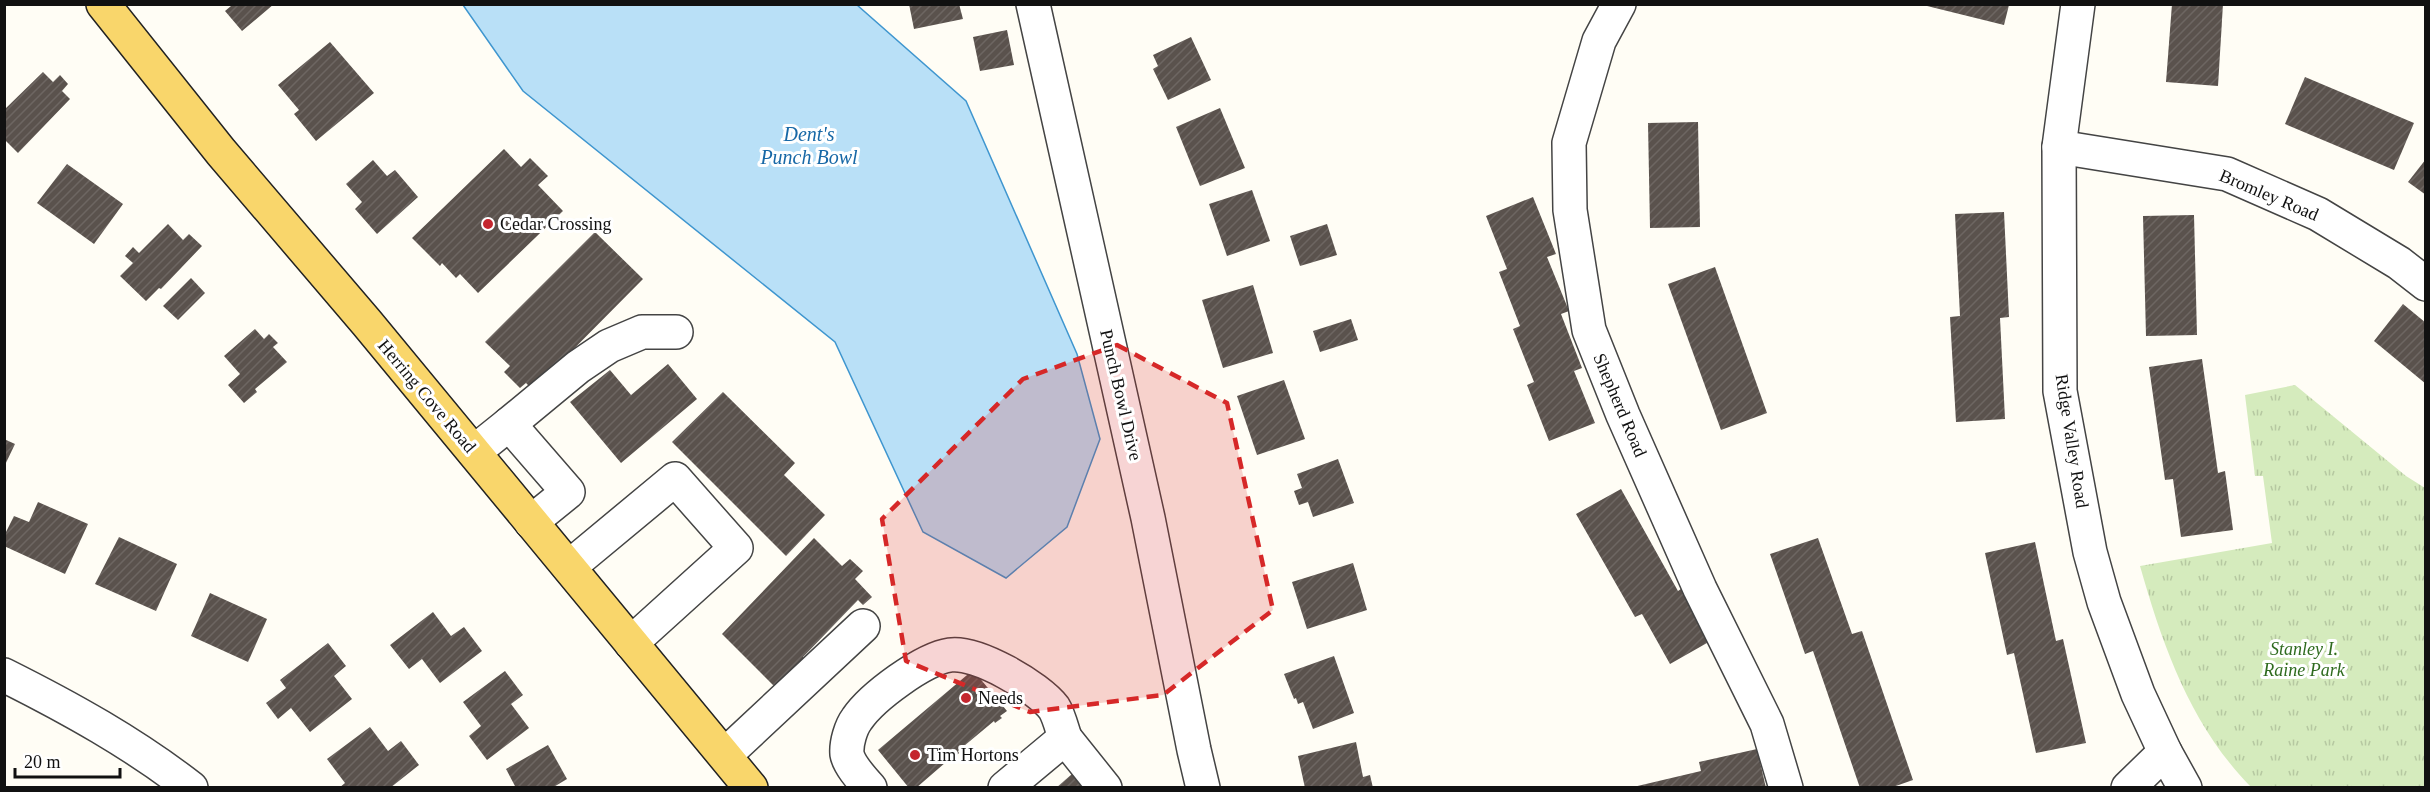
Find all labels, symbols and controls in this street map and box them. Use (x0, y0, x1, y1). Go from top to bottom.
water label: Dent's Punch Bowl (759, 123, 858, 168)
street label: Bromley Road (2217, 165, 2321, 225)
place label: Cedar Crossing (500, 214, 612, 234)
marker: Cedar Crossing (481, 217, 495, 231)
street label: Punch Bowl Drive (1096, 327, 1146, 463)
street label: Herring Cove Road (374, 336, 480, 456)
street label: Shepherd Road (1589, 350, 1651, 460)
street label: Ridge Valley Road (2052, 372, 2092, 510)
park label: Stanley I. Raine Park (2262, 639, 2346, 680)
place label: Needs (978, 688, 1023, 708)
marker: Needs (959, 691, 973, 705)
scale bar (15, 741, 120, 779)
place label: Tim Hortons (927, 745, 1019, 765)
marker: Tim Hortons (908, 748, 922, 762)
text: 20 m (24, 752, 61, 772)

